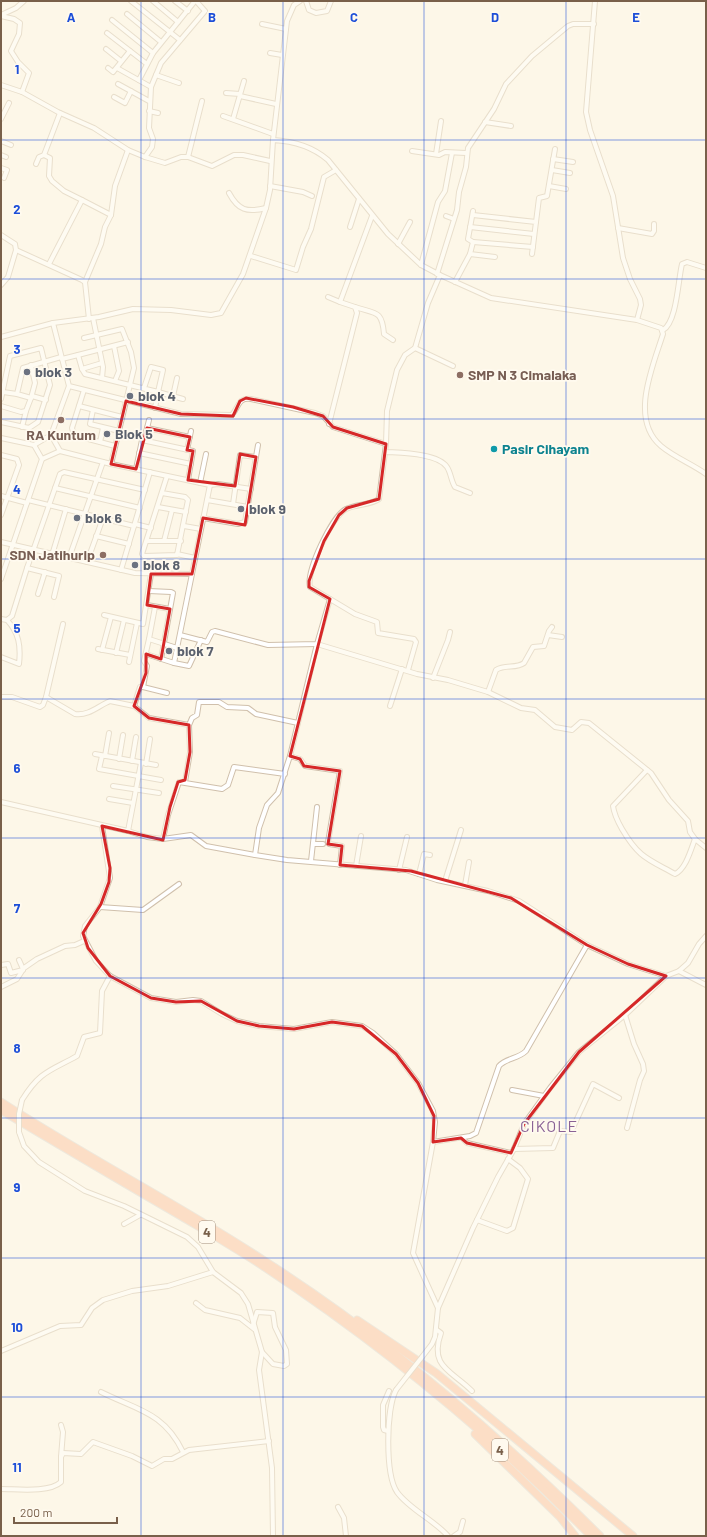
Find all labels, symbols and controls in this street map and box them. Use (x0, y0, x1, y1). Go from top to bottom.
text: A (67, 9, 76, 25)
text: B (208, 9, 216, 25)
text: C (350, 9, 358, 25)
text: D (491, 9, 499, 25)
text: E (632, 9, 640, 25)
text: 1 (15, 61, 19, 77)
text: 2 (13, 201, 21, 217)
text: 3 (13, 341, 21, 357)
place label: blok 3 (35, 363, 72, 380)
place label: SMP N 3 Cimalaka (468, 366, 577, 383)
marker: blok 3 (22, 367, 32, 377)
marker: SMP N 3 Cimalaka (455, 370, 465, 380)
place label: blok 4 (138, 387, 176, 404)
marker: blok 4 (125, 391, 135, 401)
marker: RA Kuntum (56, 415, 66, 425)
place label: Blok 5 (115, 425, 153, 442)
place label: RA Kuntum (26, 426, 96, 443)
marker: Blok 5 (102, 429, 112, 439)
place label: Pasir Cihayam (502, 440, 589, 457)
marker: Pasir Cihayam (489, 444, 499, 454)
text: 4 (13, 481, 21, 497)
place label: blok 9 (249, 500, 286, 517)
marker: blok 9 (236, 504, 246, 514)
place label: blok 6 (85, 509, 122, 526)
marker: blok 6 (72, 513, 82, 523)
place label: SDN Jatihurip (9, 546, 95, 563)
marker: SDN Jatihurip (98, 550, 108, 560)
place label: blok 8 (143, 556, 180, 573)
marker: blok 8 (130, 560, 140, 570)
text: 5 (13, 620, 21, 636)
place label: blok 7 (177, 642, 213, 659)
marker: blok 7 (164, 646, 174, 656)
text: 6 (14, 760, 21, 776)
text: 7 (14, 900, 21, 916)
text: 8 (13, 1040, 21, 1056)
district label: CIKOLE (520, 1116, 578, 1135)
text: 9 (14, 1179, 21, 1195)
road number: 4 (199, 1221, 215, 1243)
text: 10 (11, 1319, 23, 1335)
road number: 4 (492, 1439, 508, 1461)
text: 11 (12, 1459, 22, 1475)
scale bar (14, 1499, 117, 1525)
text: 200 m (20, 1505, 52, 1519)

